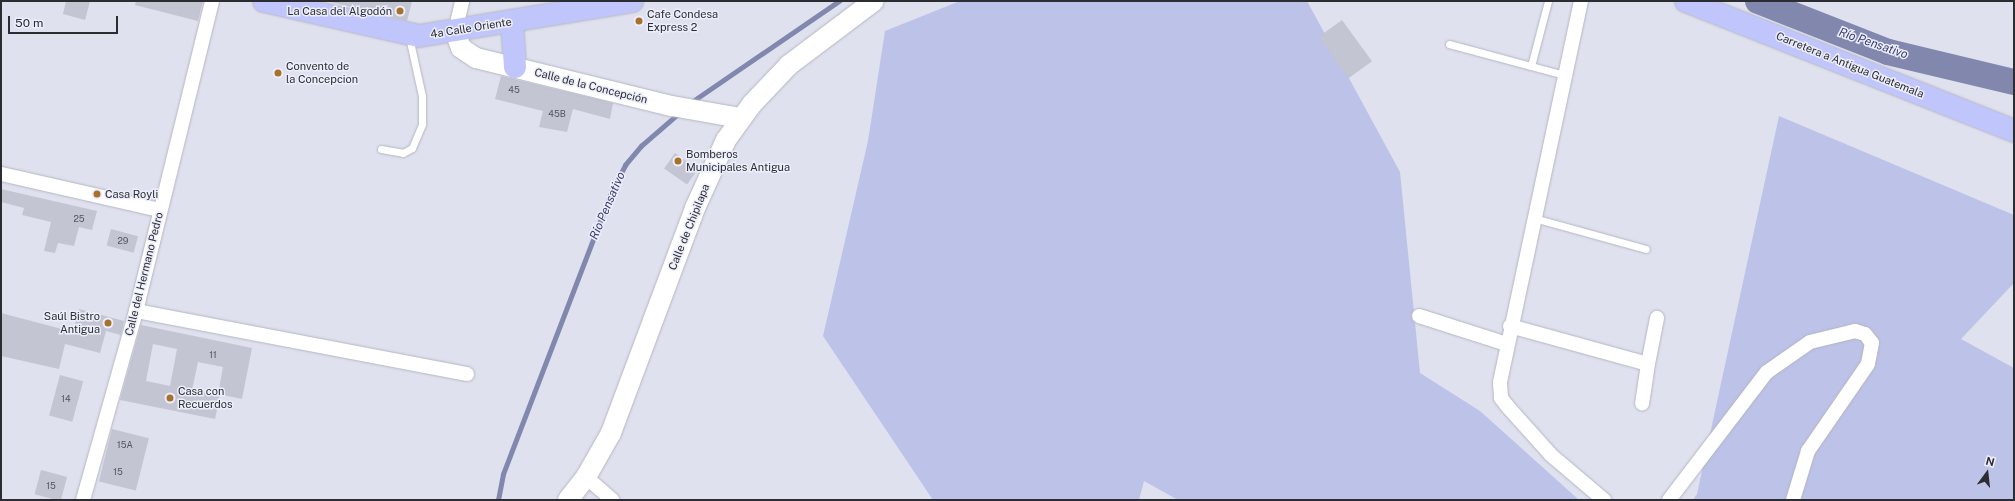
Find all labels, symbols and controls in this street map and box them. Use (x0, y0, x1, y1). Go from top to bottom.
place label: La Casa del Algodón (287, 4, 392, 18)
marker: La Casa del Algodón (395, 6, 405, 16)
scale bar (10, 8, 120, 34)
place label: Cafe Condesa Express 2 (647, 8, 718, 34)
street label: 4a Calle Oriente (429, 15, 513, 41)
text: 50 m (15, 16, 43, 30)
marker: Cafe Condesa Express 2 (634, 16, 644, 26)
water label: Río Pensativo (1837, 25, 1909, 63)
street label: Carretera a Antigua Guatemala (1774, 29, 1926, 101)
place label: Convento de la Concepcion (286, 60, 358, 86)
street label: Calle de la Concepción (533, 66, 649, 106)
marker: Convento de la Concepcion (273, 68, 283, 78)
house number: 45 (508, 85, 520, 95)
house number: 45B (548, 109, 566, 119)
place label: Bomberos Municipales Antigua (686, 148, 790, 174)
marker: Bomberos Municipales Antigua (673, 156, 683, 166)
water label: Río Pensativo (587, 170, 629, 242)
street label: Calle de Chipilapa (666, 182, 712, 272)
place label: Casa Royli (105, 187, 158, 201)
marker: Casa Royli (92, 189, 102, 199)
street label: Calle del Hermano Pedro (122, 211, 166, 337)
house number: 25 (73, 214, 85, 224)
house number: 29 (118, 236, 128, 246)
place label: Saúl Bistro Antigua (44, 310, 100, 336)
marker: Saúl Bistro Antigua (103, 318, 113, 328)
house number: 11 (209, 350, 217, 360)
place label: Casa con Recuerdos (178, 385, 233, 411)
marker: Casa con Recuerdos (165, 393, 175, 403)
house number: 14 (61, 394, 71, 404)
house number: 15A (117, 440, 133, 450)
north arrow (1967, 453, 2007, 493)
text: N (1984, 454, 1996, 468)
house number: 15 (113, 467, 123, 477)
house number: 15 (46, 481, 56, 491)

